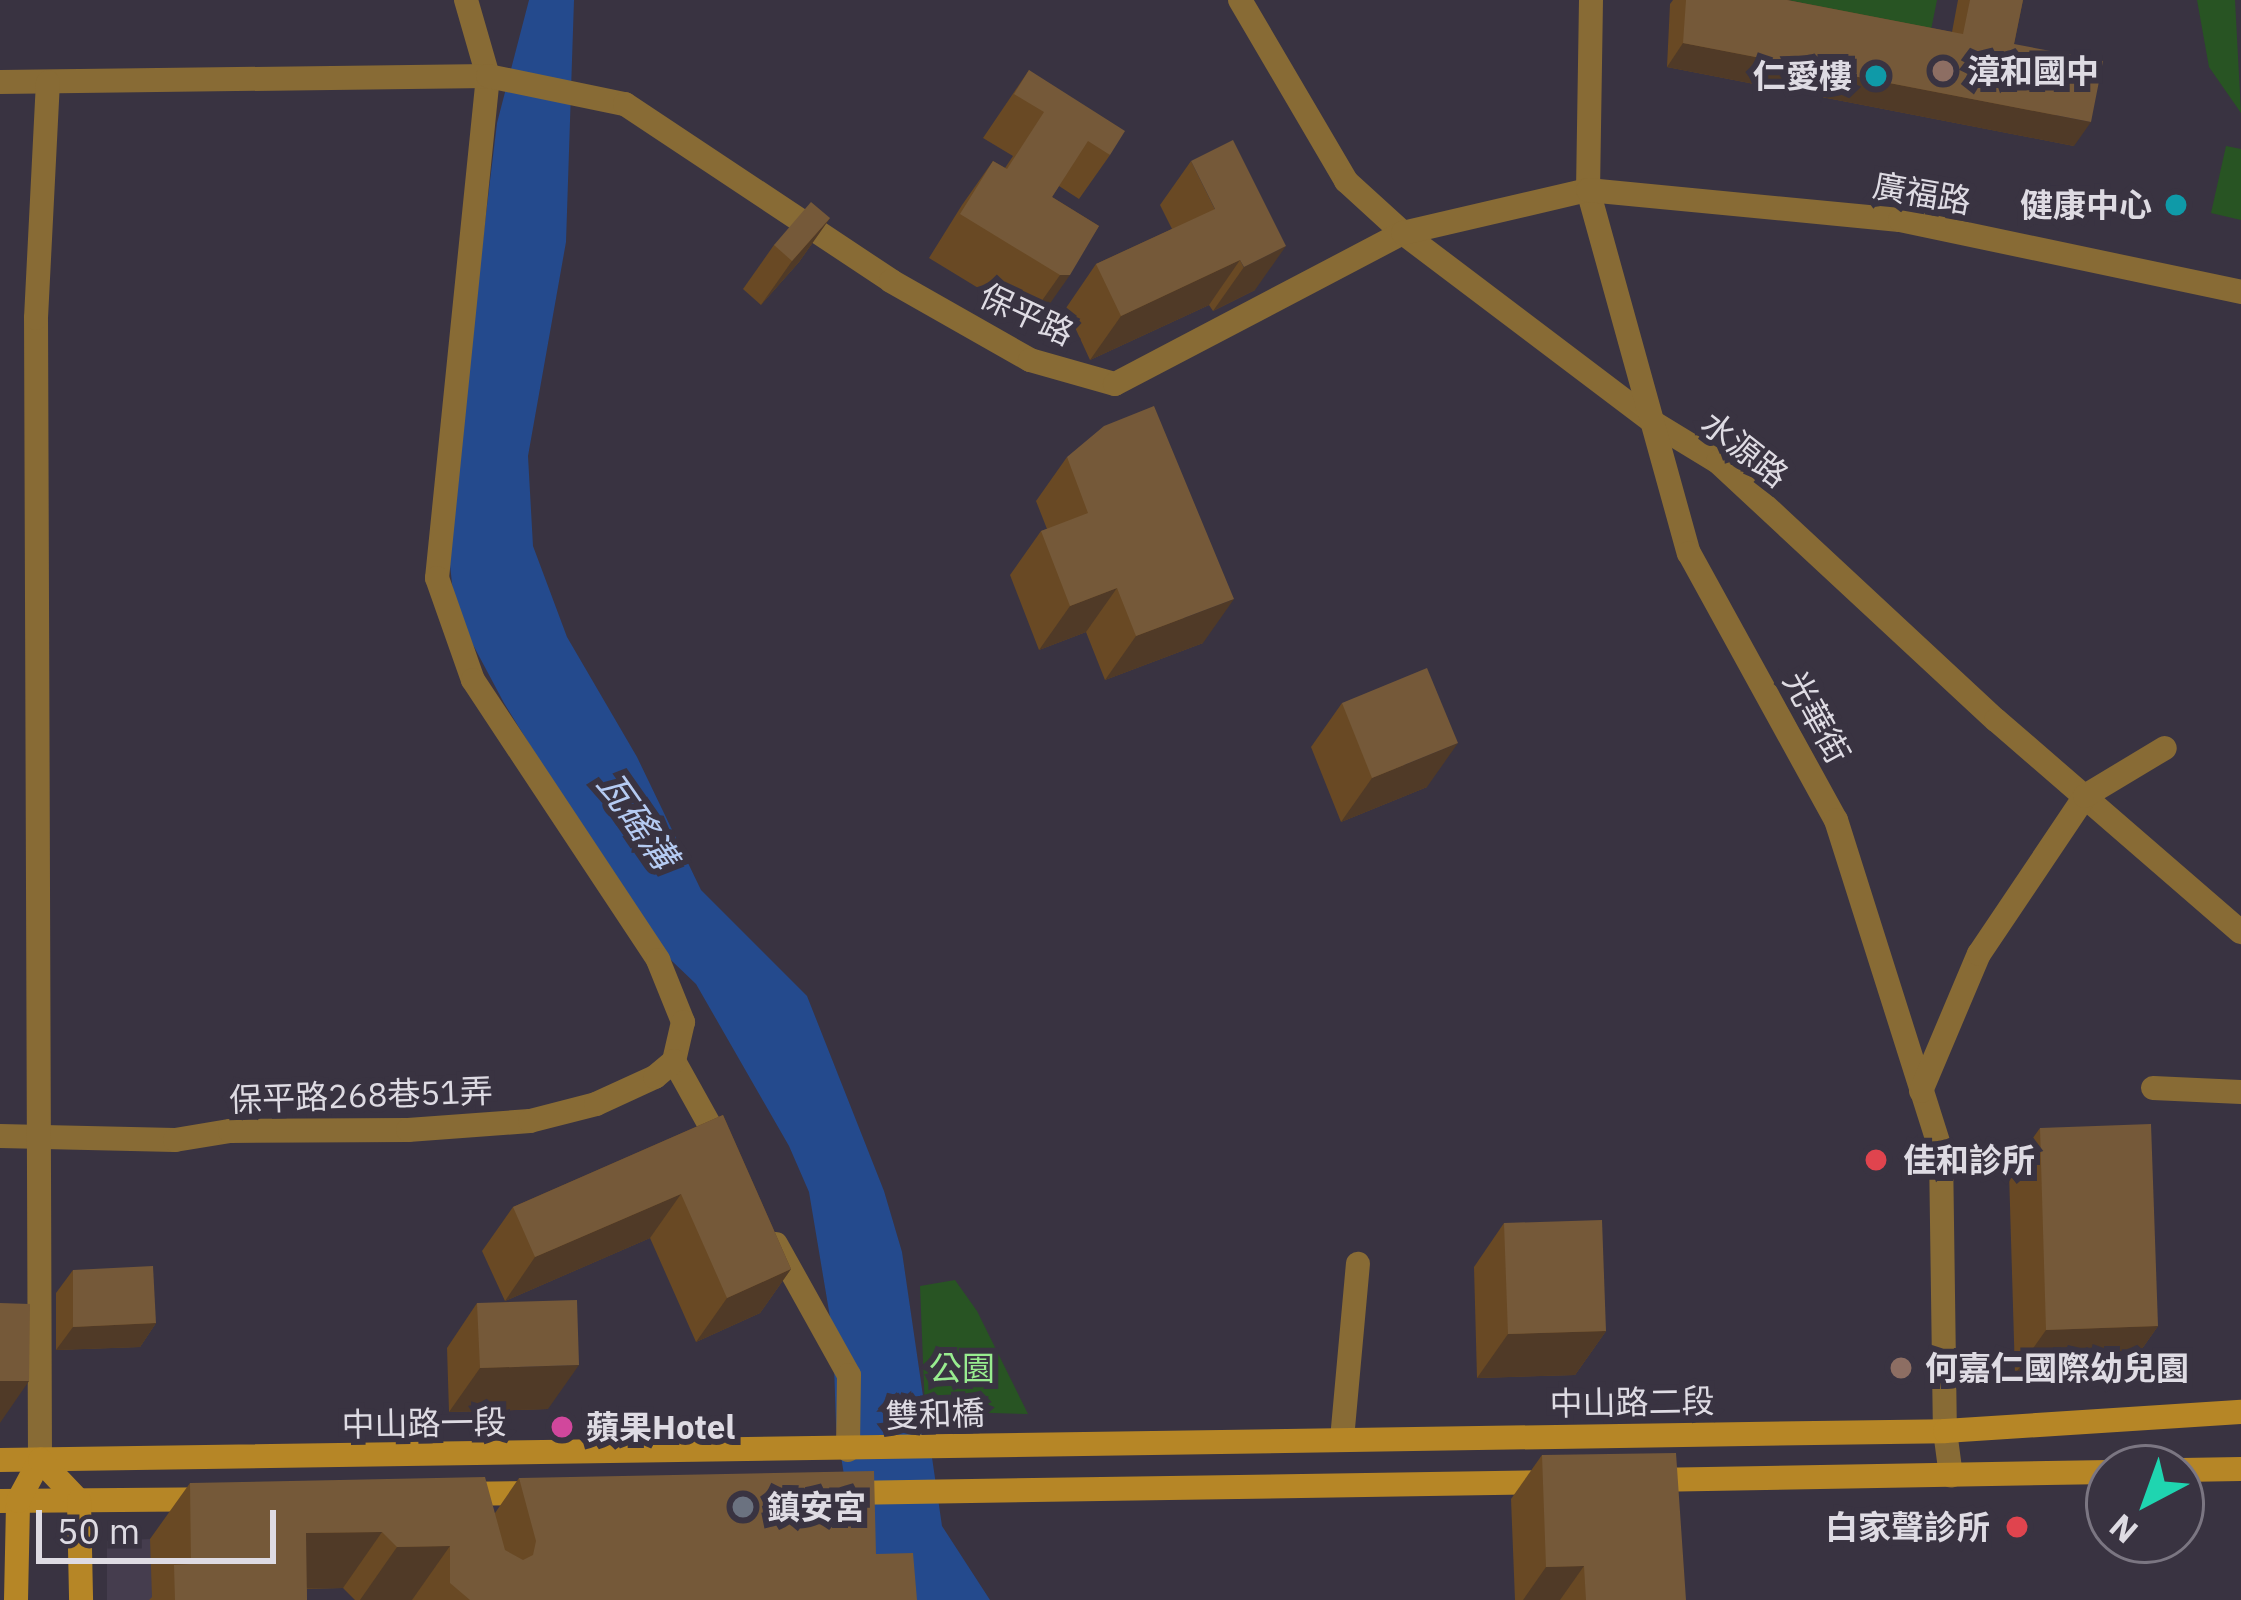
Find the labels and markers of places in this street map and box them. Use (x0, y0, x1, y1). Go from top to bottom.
place label: 漳和國中 (1967, 51, 2099, 91)
place label: 仁愛樓 (1753, 56, 1852, 96)
marker: 漳和國中 (1930, 58, 1956, 84)
marker: 仁愛樓 (1863, 63, 1889, 89)
place label: 健康中心 (2020, 185, 2152, 225)
marker: 健康中心 (2163, 192, 2189, 218)
place label: 佳和診所 (1903, 1140, 2035, 1180)
marker: 佳和診所 (1860, 1144, 1892, 1176)
place label: 何嘉仁國際幼兒園 (1925, 1348, 2189, 1388)
marker: 何嘉仁國際幼兒園 (1888, 1355, 1914, 1381)
place label: 蘋果Hotel (586, 1407, 735, 1447)
marker: 蘋果Hotel (549, 1414, 575, 1440)
place label: 鎮安宮 (767, 1487, 866, 1527)
marker: 鎮安宮 (730, 1494, 756, 1520)
place label: 白家聲診所 (1825, 1507, 1990, 1547)
marker: 白家聲診所 (2001, 1511, 2033, 1543)

